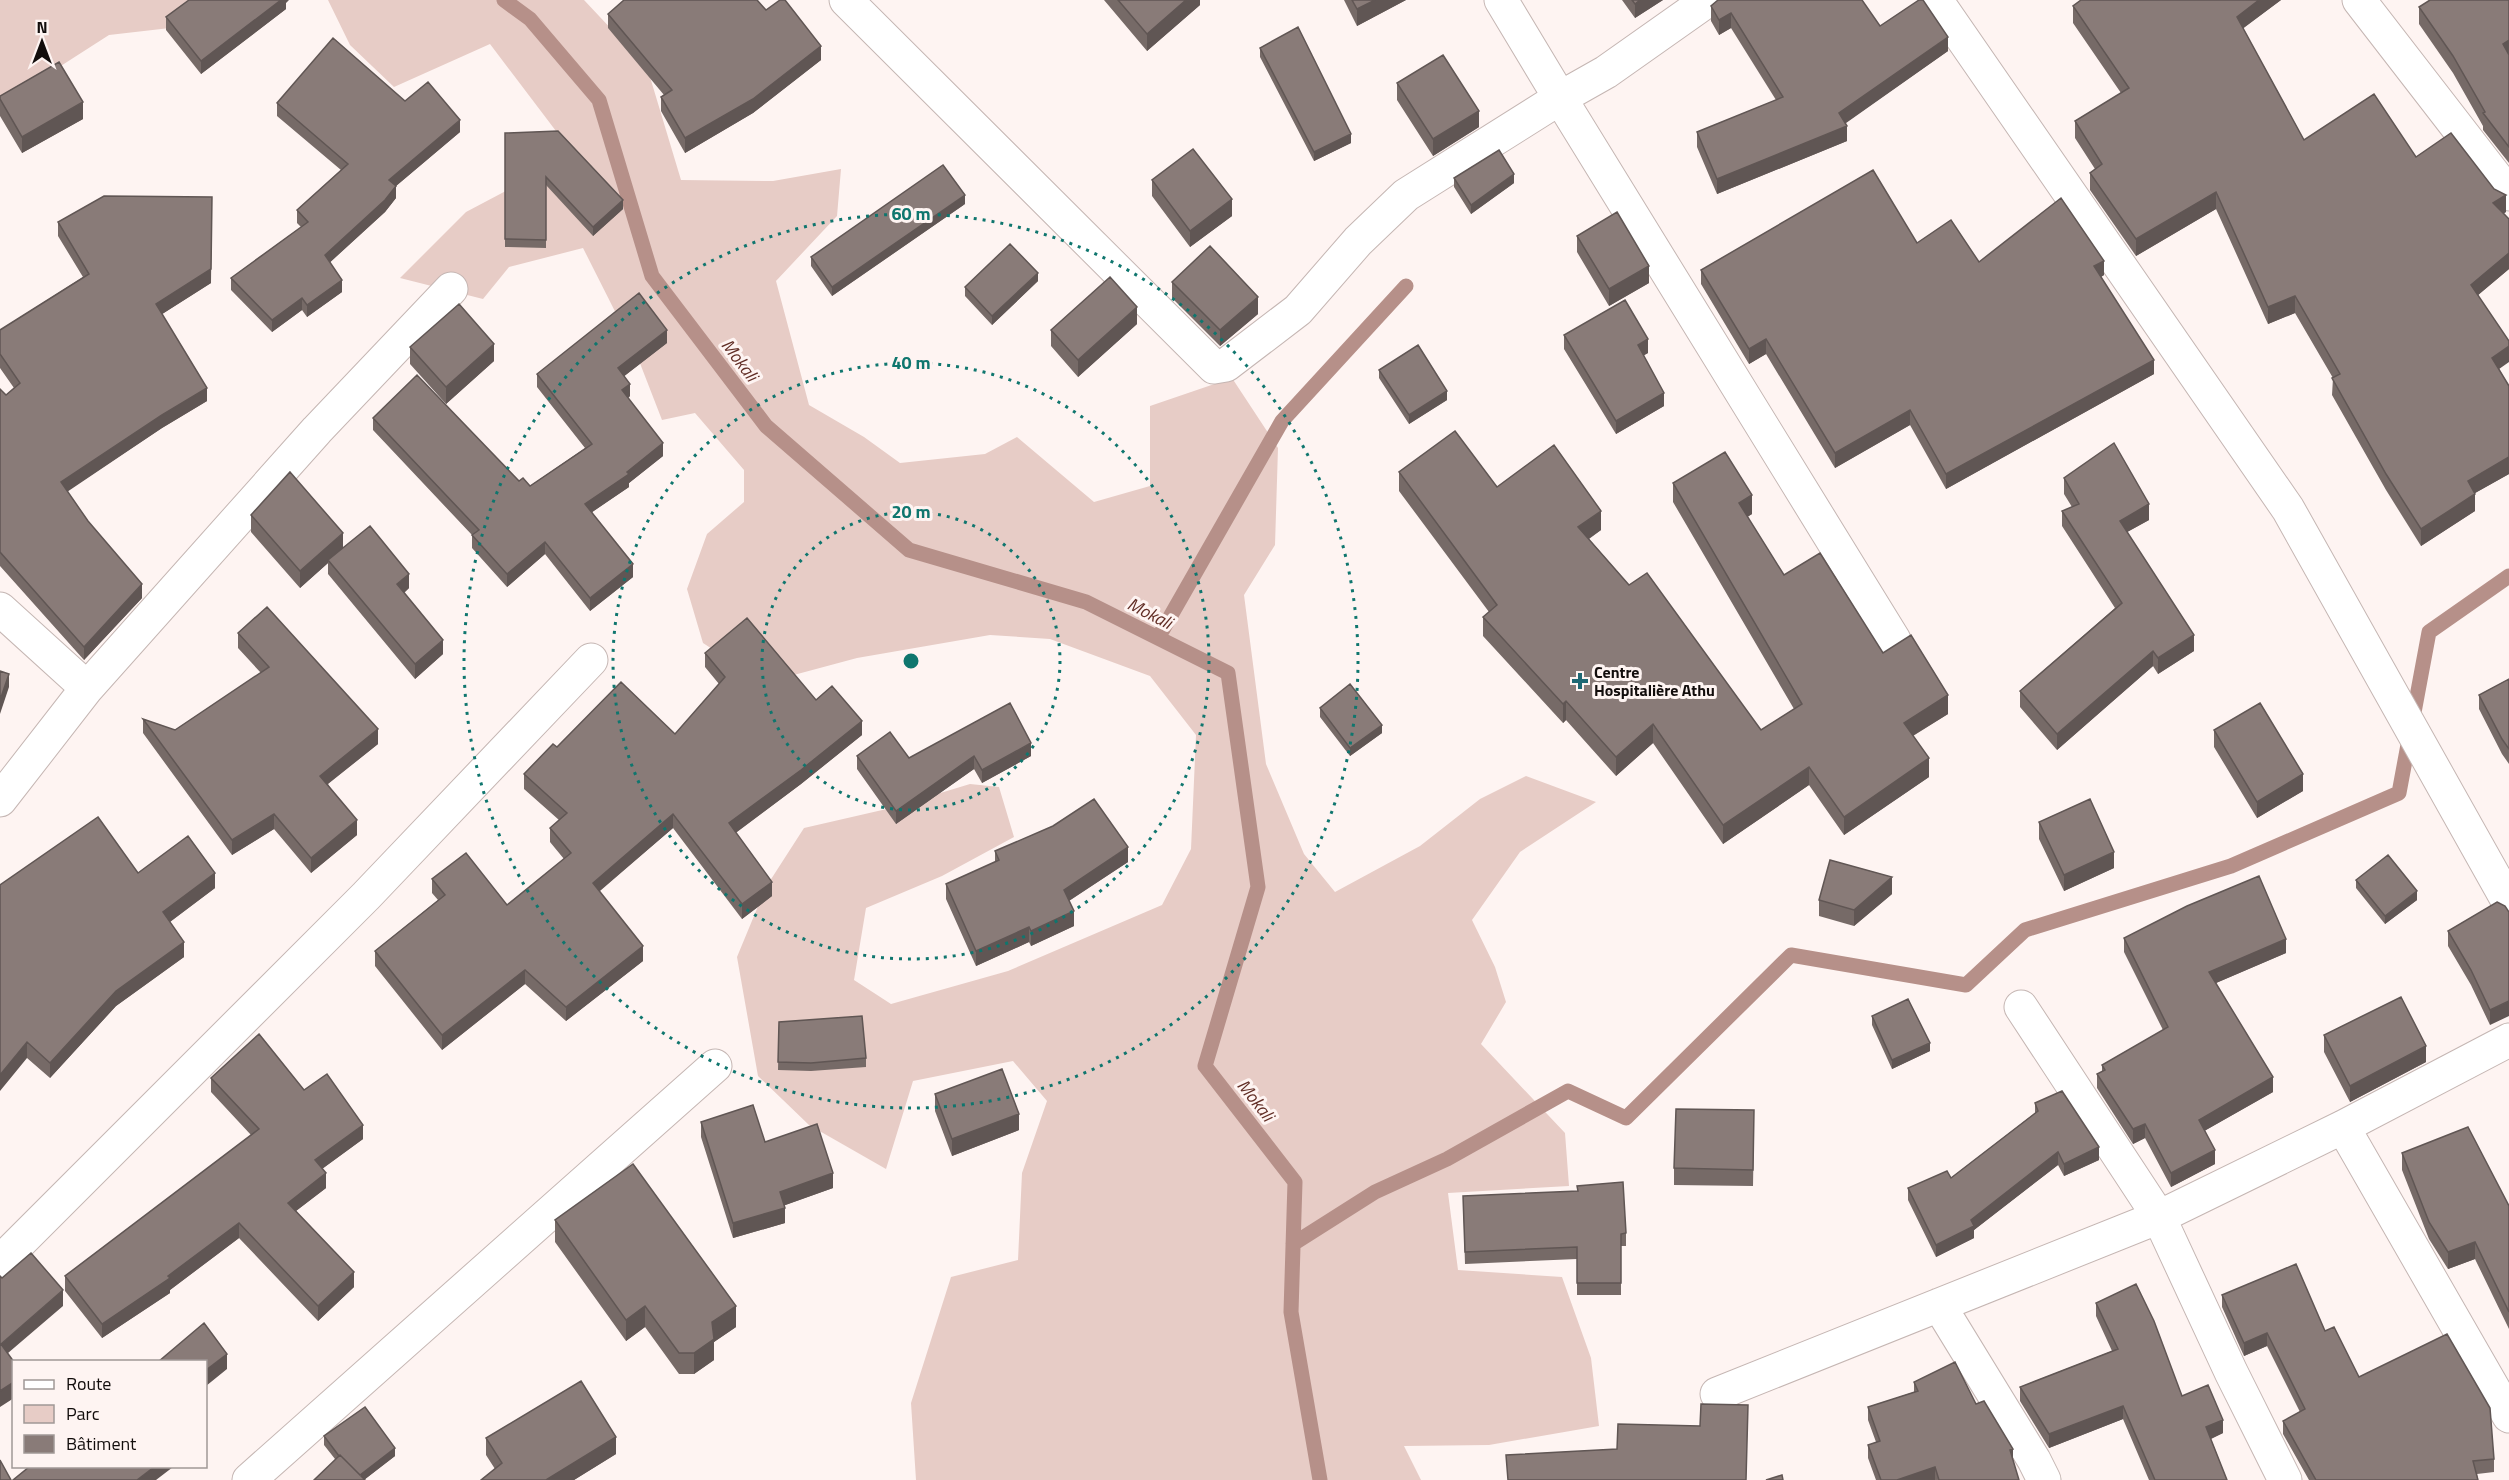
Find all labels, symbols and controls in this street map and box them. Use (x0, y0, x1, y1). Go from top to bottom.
north arrow (12, 12, 72, 72)
text: N (36, 15, 48, 39)
text: 60 m (891, 200, 931, 227)
water label: Mokali (715, 333, 766, 389)
text: 40 m (891, 349, 931, 376)
text: 20 m (891, 498, 931, 525)
water label: Mokali (1123, 590, 1179, 637)
centre of rings (901, 651, 921, 671)
place label: Centre Hospitalière Athu (1594, 660, 1715, 702)
marker: Centre Hospitalière Athu (1571, 672, 1589, 690)
water label: Mokali (1231, 1073, 1283, 1129)
legend (12, 1360, 207, 1468)
text: Route (66, 1370, 111, 1397)
text: Parc (66, 1400, 100, 1427)
text: Bâtiment (66, 1430, 137, 1457)

